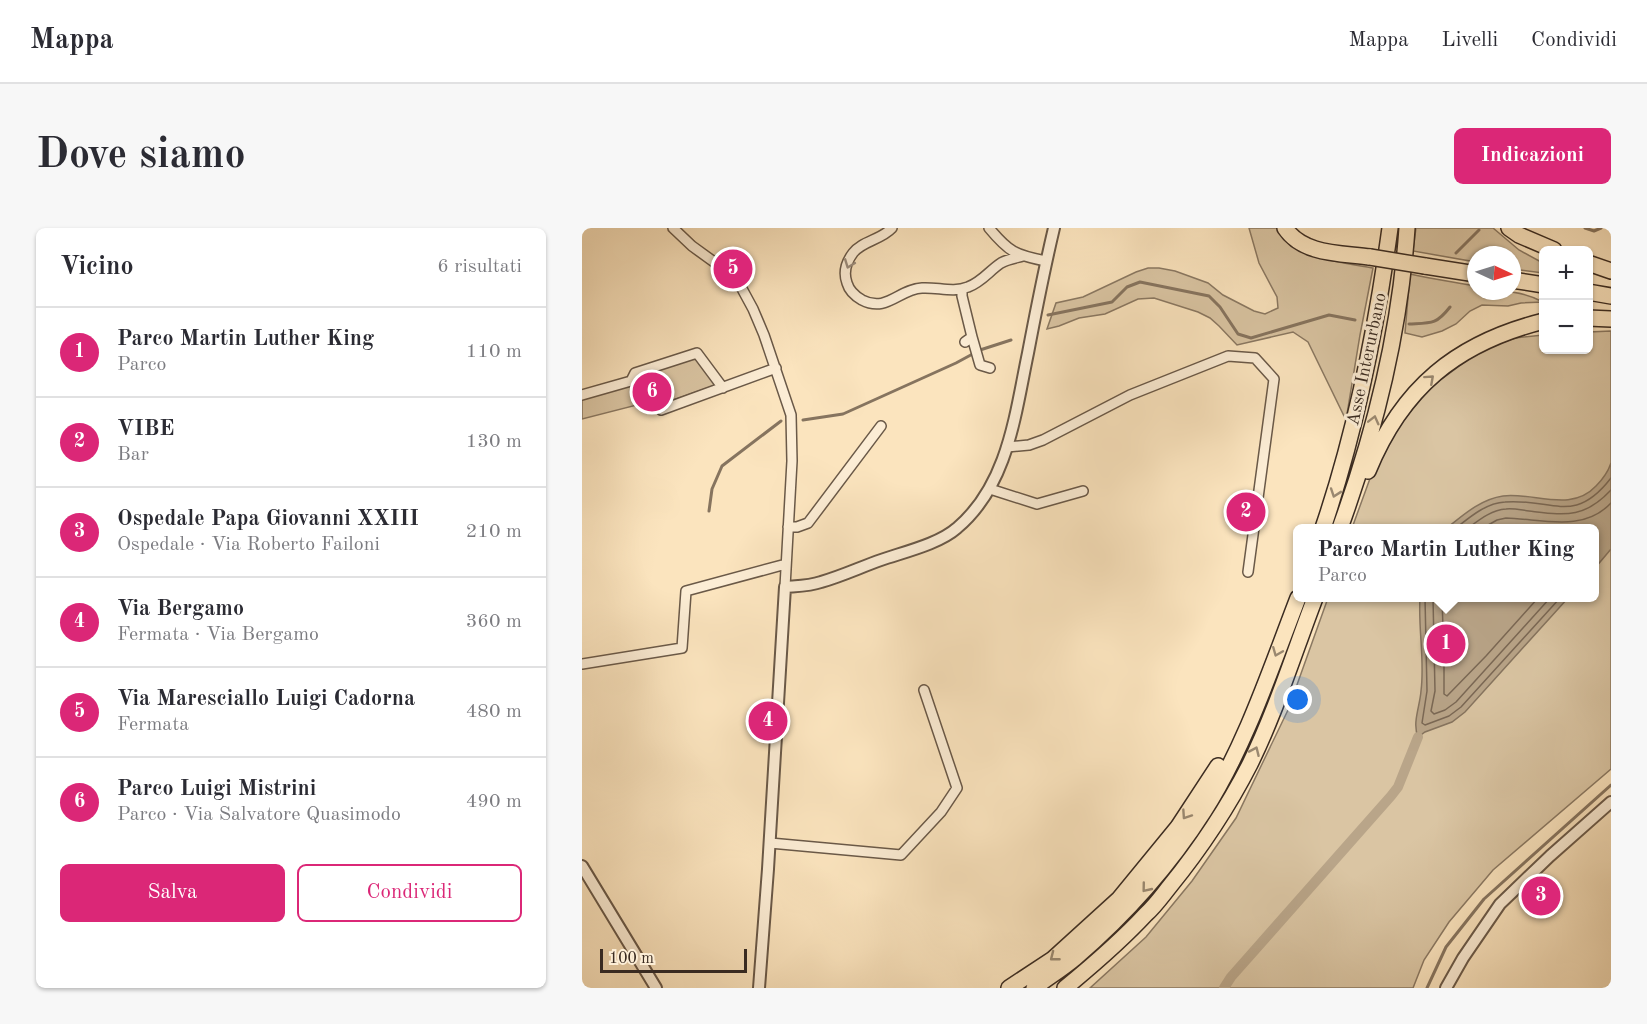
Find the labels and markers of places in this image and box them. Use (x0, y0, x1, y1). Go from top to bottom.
pin: 5 (714, 246, 752, 291)
pin: 6 (632, 370, 672, 414)
pin: 2 (1226, 490, 1266, 534)
pin: 1 (1426, 622, 1466, 666)
pin: 4 (748, 698, 788, 744)
pin: 3 (1522, 874, 1560, 918)

